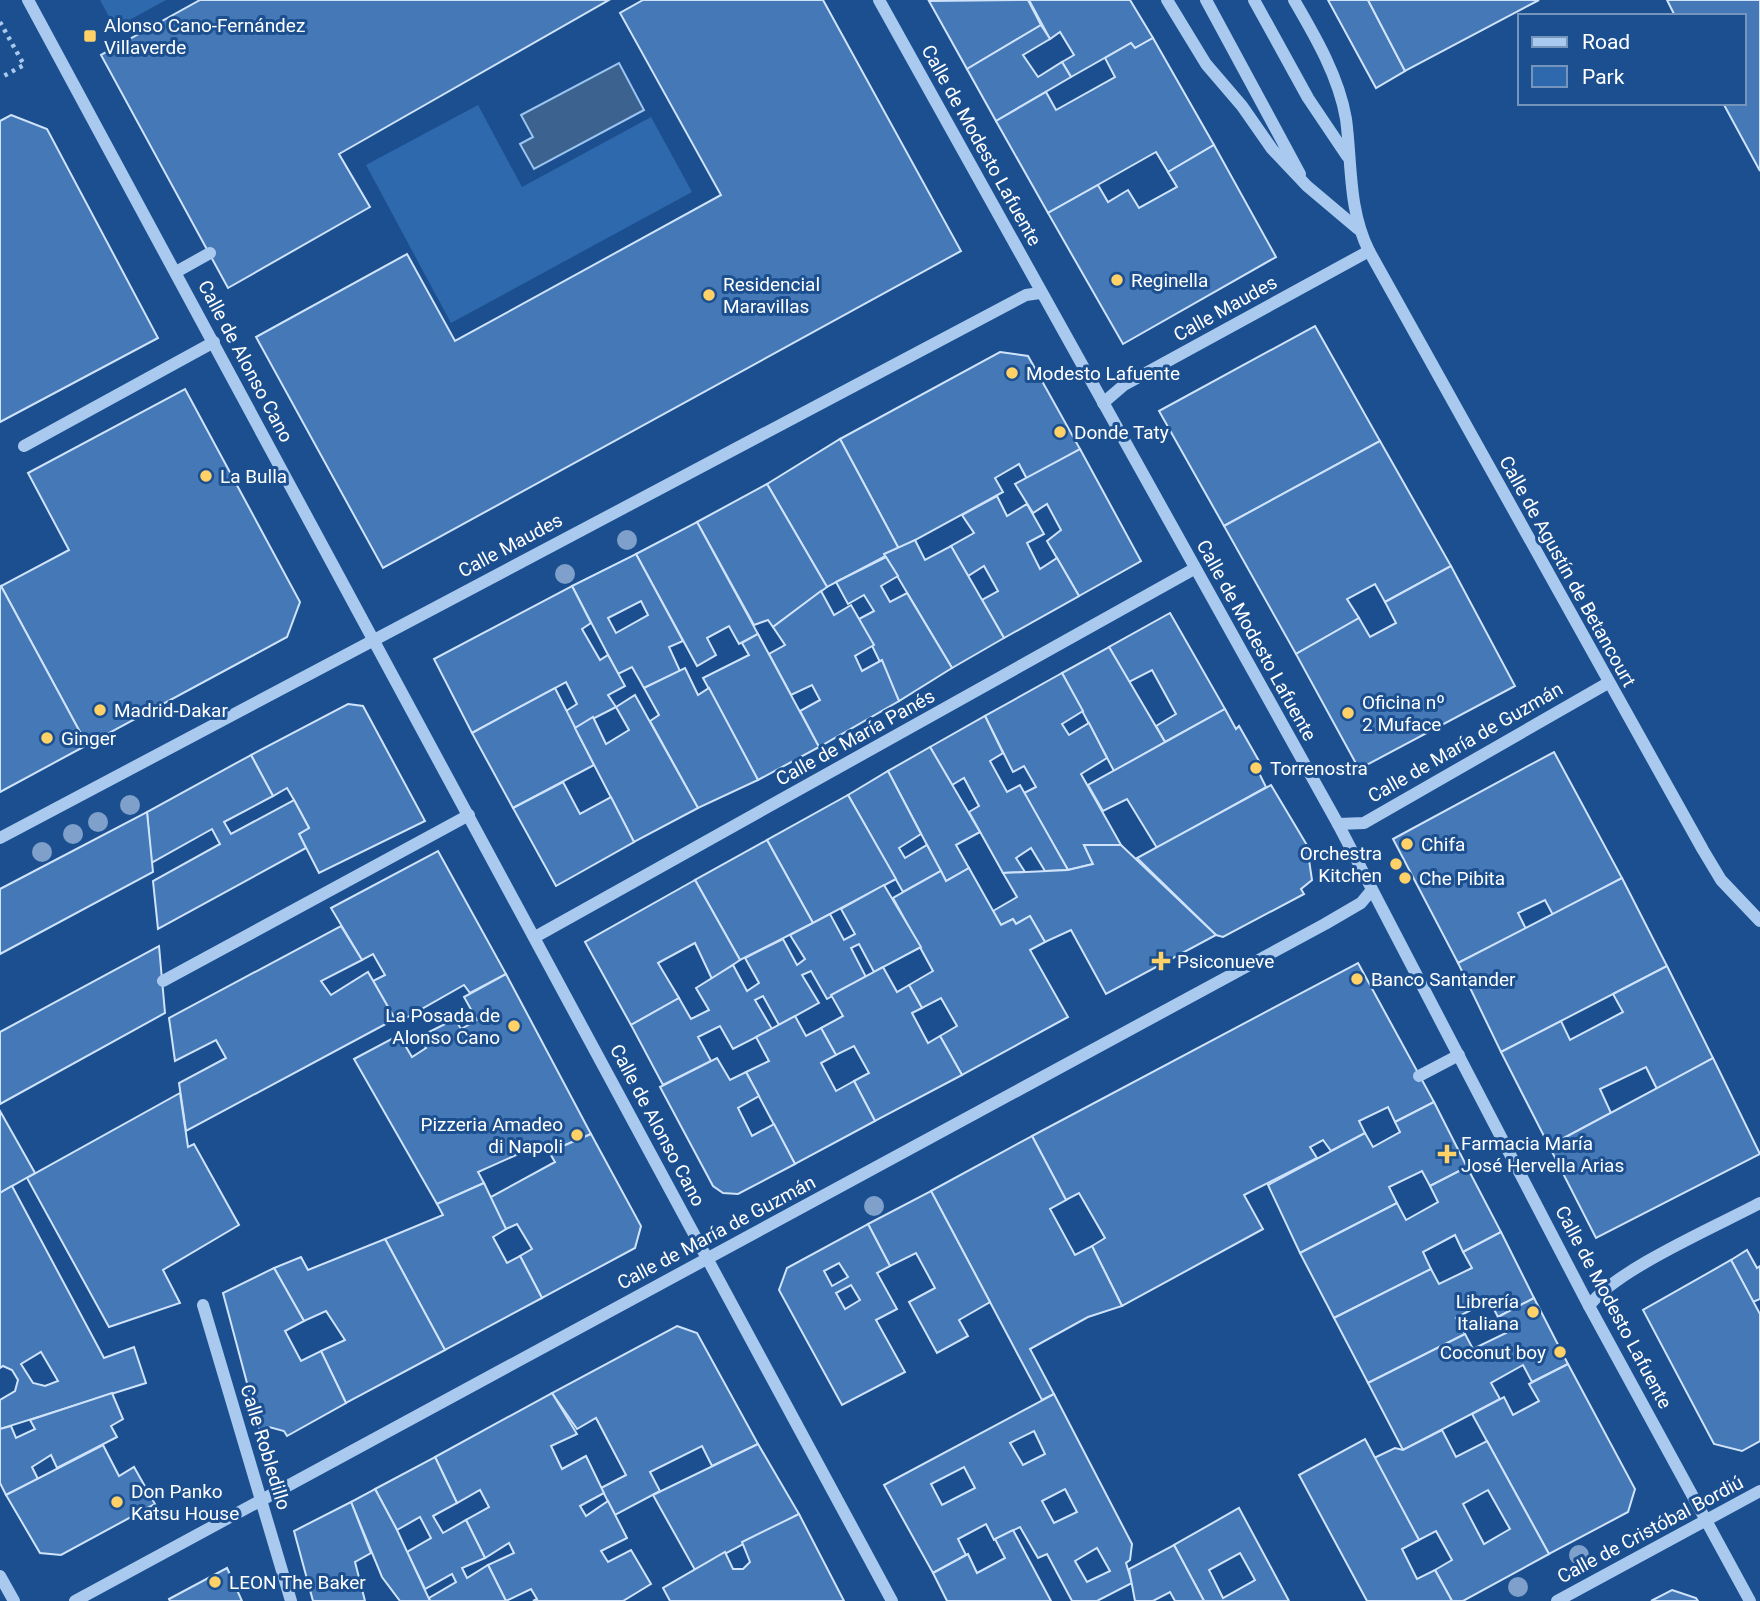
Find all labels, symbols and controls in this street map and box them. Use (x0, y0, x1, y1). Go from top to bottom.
place label: Alonso Cano-Fernández Villaverde (104, 14, 305, 59)
legend (1518, 14, 1746, 105)
marker: Alonso Cano-Fernández Villaverde (82, 28, 98, 44)
text: Road (1582, 30, 1630, 54)
street label: Calle de Modesto Lafuente (917, 41, 1046, 250)
text: Park (1582, 65, 1625, 89)
place label: Reginella (1131, 269, 1208, 292)
street label: Calle Maudes (1169, 271, 1281, 346)
marker: Reginella (1109, 272, 1125, 288)
place label: Residencial Maravillas (723, 273, 820, 318)
street label: Calle de Alonso Cano (193, 276, 298, 446)
marker: Residencial Maravillas (701, 287, 717, 303)
place label: Modesto Lafuente (1026, 362, 1180, 385)
marker: Modesto Lafuente (1004, 365, 1020, 381)
place label: Donde Taty (1074, 421, 1169, 444)
marker: Donde Taty (1052, 424, 1068, 440)
street label: Calle de Agustín de Betancourt (1494, 452, 1641, 691)
place label: La Bulla (220, 465, 287, 488)
marker: La Bulla (198, 468, 214, 484)
street label: Calle Maudes (454, 508, 566, 583)
street label: Calle de Modesto Lafuente (1192, 536, 1321, 745)
street label: Calle de María de Guzmán (1364, 677, 1567, 808)
street label: Calle de María Panés (772, 684, 939, 791)
place label: Oficina nº 2 Muface (1362, 691, 1445, 736)
place label: Madrid-Dakar (114, 699, 228, 722)
marker: Madrid-Dakar (92, 702, 108, 718)
marker: Oficina nº 2 Muface (1340, 705, 1356, 721)
place label: Ginger (61, 727, 117, 750)
marker: Ginger (39, 730, 55, 746)
place label: Torrenostra (1270, 757, 1368, 780)
marker: Torrenostra (1248, 760, 1264, 776)
place label: Chifa (1421, 833, 1465, 856)
marker: Chifa (1399, 836, 1415, 852)
place label: Orchestra Kitchen (1300, 842, 1382, 887)
marker: Orchestra Kitchen (1388, 856, 1404, 872)
place label: Che Pibita (1419, 867, 1505, 890)
marker: Che Pibita (1397, 870, 1413, 886)
place label: Psiconueve (1177, 950, 1274, 973)
marker: Psiconueve (1151, 951, 1171, 971)
place label: Banco Santander (1371, 968, 1516, 991)
marker: Banco Santander (1349, 971, 1365, 987)
place label: La Posada de Alonso Cano (385, 1004, 500, 1049)
marker: La Posada de Alonso Cano (506, 1018, 522, 1034)
street label: Calle de Alonso Cano (605, 1040, 710, 1210)
place label: Pizzeria Amadeo di Napoli (420, 1113, 563, 1158)
marker: Pizzeria Amadeo di Napoli (569, 1127, 585, 1143)
place label: Farmacia María José Hervella Arias (1461, 1132, 1624, 1177)
marker: Farmacia María José Hervella Arias (1439, 1146, 1455, 1162)
street label: Calle de María de Guzmán (613, 1170, 819, 1295)
street label: Calle de Modesto Lafuente (1550, 1202, 1677, 1413)
place label: Librería Italiana (1456, 1290, 1519, 1335)
marker: Librería Italiana (1525, 1304, 1541, 1320)
place label: Coconut boy (1440, 1341, 1546, 1364)
marker: Coconut boy (1552, 1344, 1568, 1360)
street label: Calle Robledillo (236, 1382, 296, 1513)
street label: Calle de Cristóbal Bordiú (1553, 1471, 1747, 1588)
place label: Don Panko Katsu House (131, 1480, 239, 1525)
marker: Don Panko Katsu House (109, 1494, 125, 1510)
place label: LEON The Baker (229, 1571, 366, 1594)
marker: LEON The Baker (207, 1574, 223, 1590)

